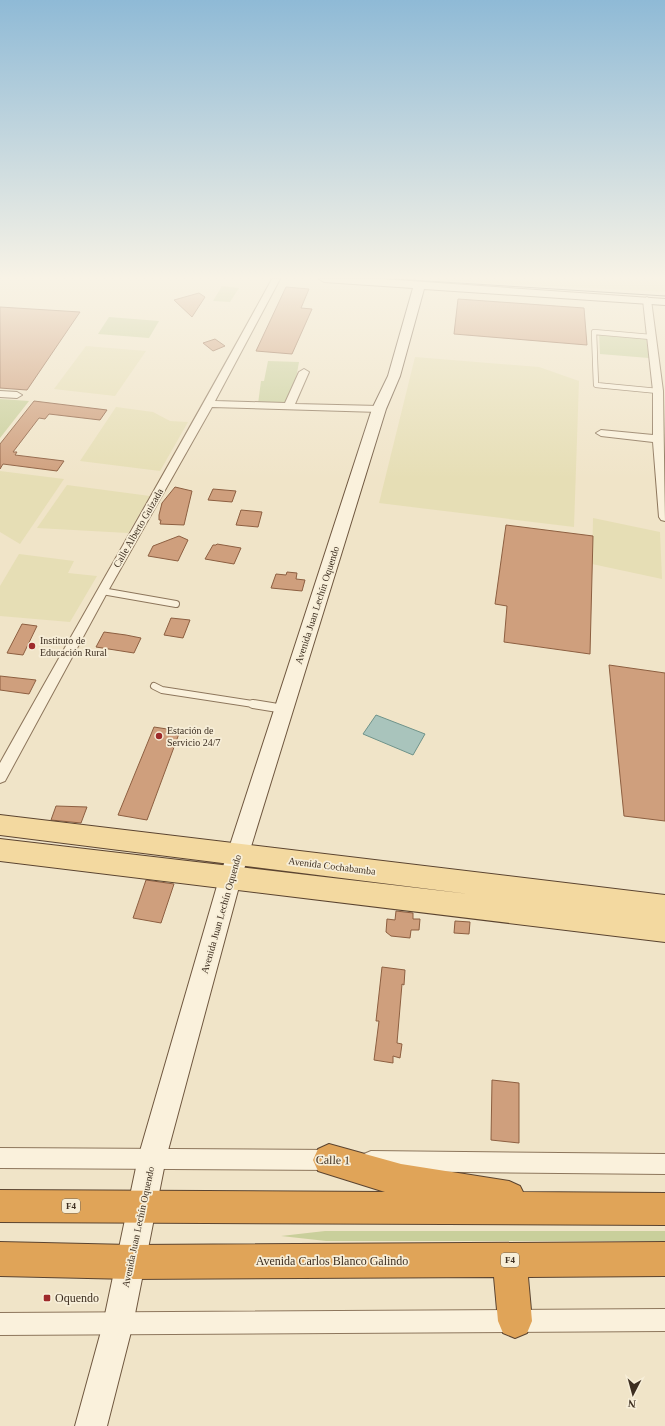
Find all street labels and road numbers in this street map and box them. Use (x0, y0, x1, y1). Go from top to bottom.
street label: Calle Alberto Guizada (111, 486, 165, 569)
street label: Avenida Juan Lechín Oquendo (293, 545, 341, 665)
street label: Avenida Juan Lechín Oquendo (199, 853, 243, 975)
street label: Avenida Cochabamba (288, 855, 377, 877)
street label: Calle 1 (316, 1153, 350, 1167)
street label: Avenida Juan Lechín Oquendo (120, 1166, 156, 1288)
road number: F4 (62, 1199, 80, 1213)
road number: F4 (501, 1253, 519, 1267)
street label: Avenida Carlos Blanco Galindo (256, 1254, 408, 1268)

